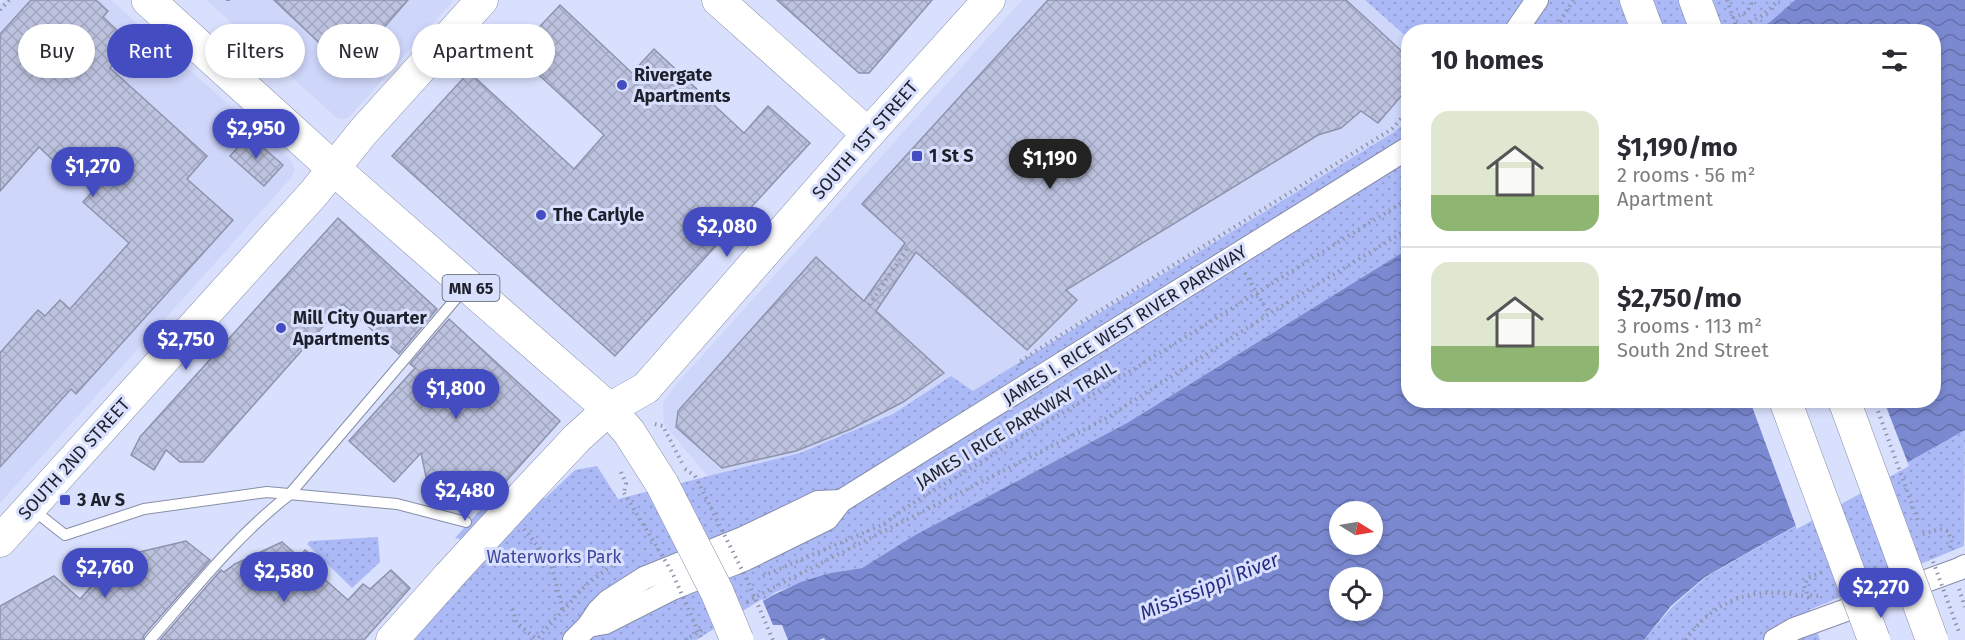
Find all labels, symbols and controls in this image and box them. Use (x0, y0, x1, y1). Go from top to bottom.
chip: Buy (18, 24, 95, 78)
chip: Rent (107, 24, 193, 78)
chip: Filters (205, 24, 305, 78)
chip: New (317, 24, 400, 78)
chip: Apartment (412, 24, 555, 78)
icon: filters (1878, 44, 1911, 77)
text: 10 homes (1431, 45, 1544, 76)
place label: Rivergate Apartments (633, 64, 731, 107)
street label: SOUTH 1ST STREET (808, 76, 923, 204)
marker: Rivergate Apartments (615, 78, 629, 92)
pin: $2,950 (207, 109, 305, 160)
text: $2,950 (226, 116, 286, 140)
text: $1,190/mo (1617, 132, 1738, 163)
icon: home (1479, 135, 1551, 207)
pin: $1,190 (1001, 139, 1099, 190)
place label: 1 St S (929, 145, 973, 167)
text: $1,190 (1023, 146, 1077, 170)
pin: $1,270 (44, 147, 142, 198)
marker: 1 St S (910, 149, 924, 163)
text: $1,270 (65, 154, 121, 178)
text: 2 rooms · 56 m² (1617, 163, 1756, 187)
text: Apartment (1617, 187, 1713, 211)
place label: The Carlyle (553, 204, 644, 226)
pin: $2,080 (678, 207, 776, 258)
marker: The Carlyle (534, 208, 548, 222)
text: $2,080 (697, 214, 757, 238)
street label: JAMES I. RICE WEST RIVER PARKWAY (999, 240, 1251, 409)
road number: MN 65 (442, 275, 500, 301)
text: $2,750/mo (1617, 283, 1742, 314)
icon: home (1479, 286, 1551, 358)
place label: Mill City Quarter Apartments (292, 307, 427, 350)
text: 3 rooms · 113 m² (1617, 314, 1762, 338)
pin: $2,750 (137, 320, 235, 371)
marker: Mill City Quarter Apartments (274, 321, 288, 335)
text: $2,750 (157, 327, 215, 351)
text: South 2nd Street (1617, 338, 1769, 362)
street label: JAMES I RICE PARKWAY TRAIL (912, 356, 1120, 494)
pin: $1,800 (407, 369, 505, 420)
text: $1,800 (426, 376, 486, 400)
street label: SOUTH 2ND STREET (14, 393, 135, 524)
pin: $2,480 (416, 471, 514, 522)
text: $2,480 (435, 478, 495, 502)
place label: 3 Av S (76, 489, 125, 511)
marker: 3 Av S (58, 493, 72, 507)
north arrow (1329, 501, 1383, 555)
map controls (1329, 501, 1383, 621)
park label: Waterworks Park (486, 546, 622, 568)
water label: Mississippi River (1136, 547, 1283, 625)
pin: $2,760 (56, 548, 154, 599)
pin: $2,580 (235, 552, 333, 603)
text: $2,760 (76, 555, 134, 579)
text: $2,580 (254, 559, 314, 583)
button: locate (1329, 567, 1383, 621)
pin: $2,270 (1832, 568, 1930, 619)
text: $2,270 (1853, 575, 1909, 599)

